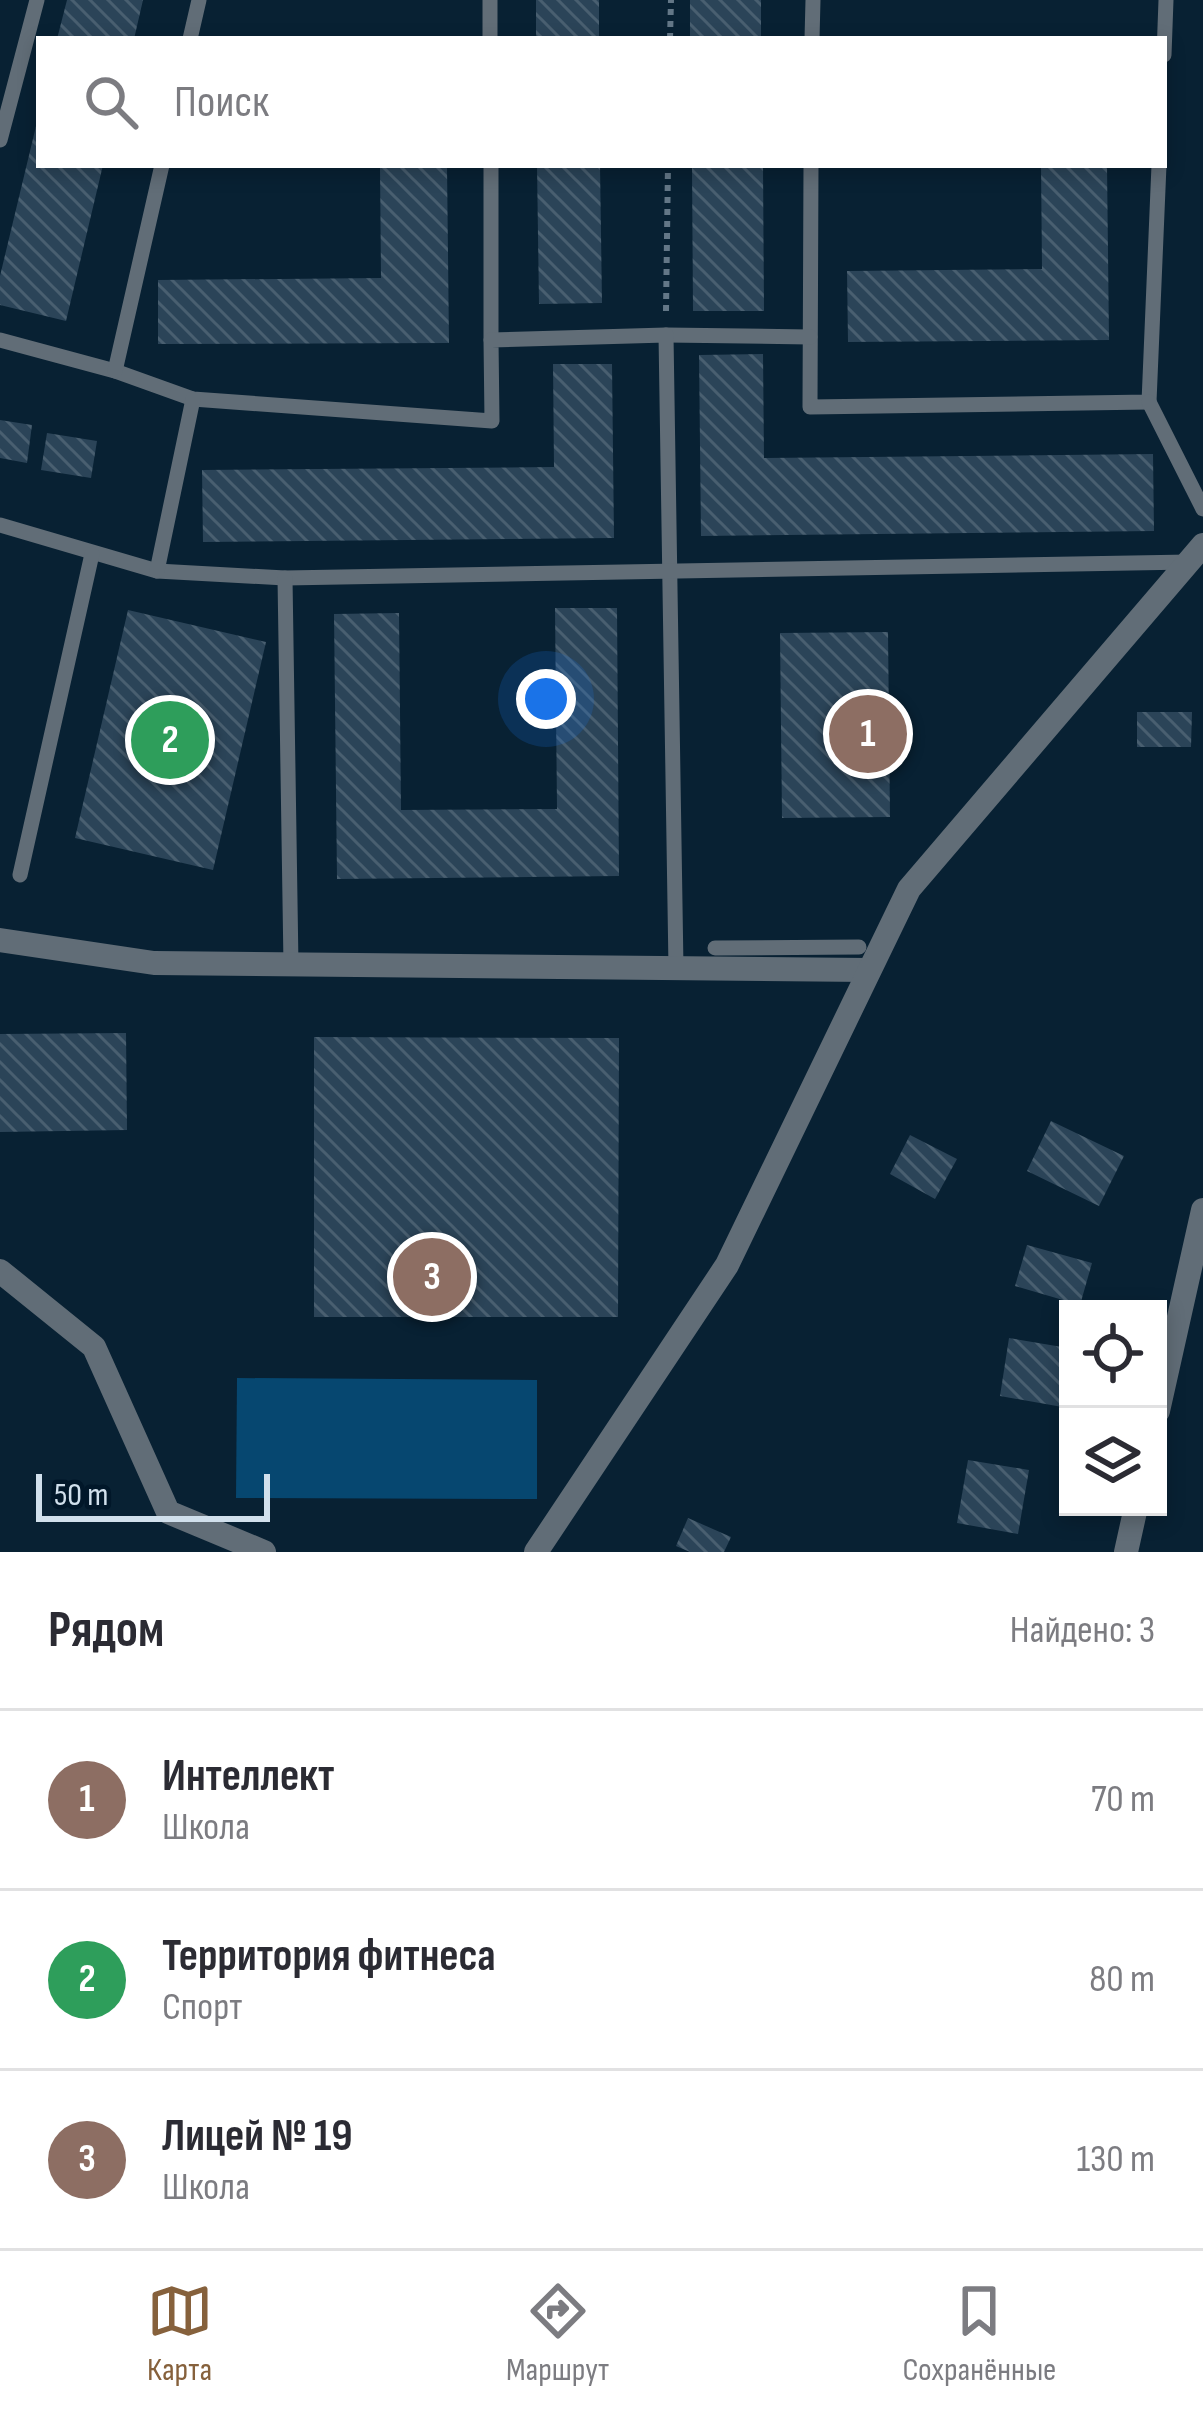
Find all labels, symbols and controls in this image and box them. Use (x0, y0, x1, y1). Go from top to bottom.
search box (36, 36, 1167, 168)
icon: search (78, 69, 144, 135)
text: Поиск (174, 75, 269, 130)
your location (516, 669, 576, 729)
pin: 1 (829, 689, 907, 779)
pin: 2 (131, 695, 209, 785)
pin: 3 (393, 1232, 471, 1322)
map controls (1059, 1300, 1167, 1516)
button: locate (1059, 1300, 1167, 1408)
button: layers (1059, 1408, 1167, 1516)
scale bar (36, 1468, 270, 1521)
text: 50 m (54, 1475, 108, 1515)
text: Рядом (48, 1600, 164, 1661)
text: Найдено: 3 (1010, 1607, 1155, 1654)
text: Интеллект (162, 1749, 334, 1804)
text: 1 (79, 1776, 95, 1823)
text: 70 m (1091, 1776, 1155, 1823)
text: Школа (162, 1804, 250, 1851)
text: Территория фитнеса (162, 1929, 496, 1984)
text: 2 (78, 1956, 96, 2003)
text: 80 m (1089, 1956, 1155, 2003)
text: Спорт (162, 1984, 243, 2031)
text: Лицей № 19 (162, 2109, 353, 2164)
text: 3 (78, 2136, 96, 2183)
text: 130 m (1076, 2136, 1155, 2183)
text: Школа (162, 2164, 250, 2211)
tab: Карта (147, 2278, 213, 2390)
tab: Маршрут (506, 2278, 609, 2390)
tab: Сохранённые (902, 2278, 1056, 2390)

